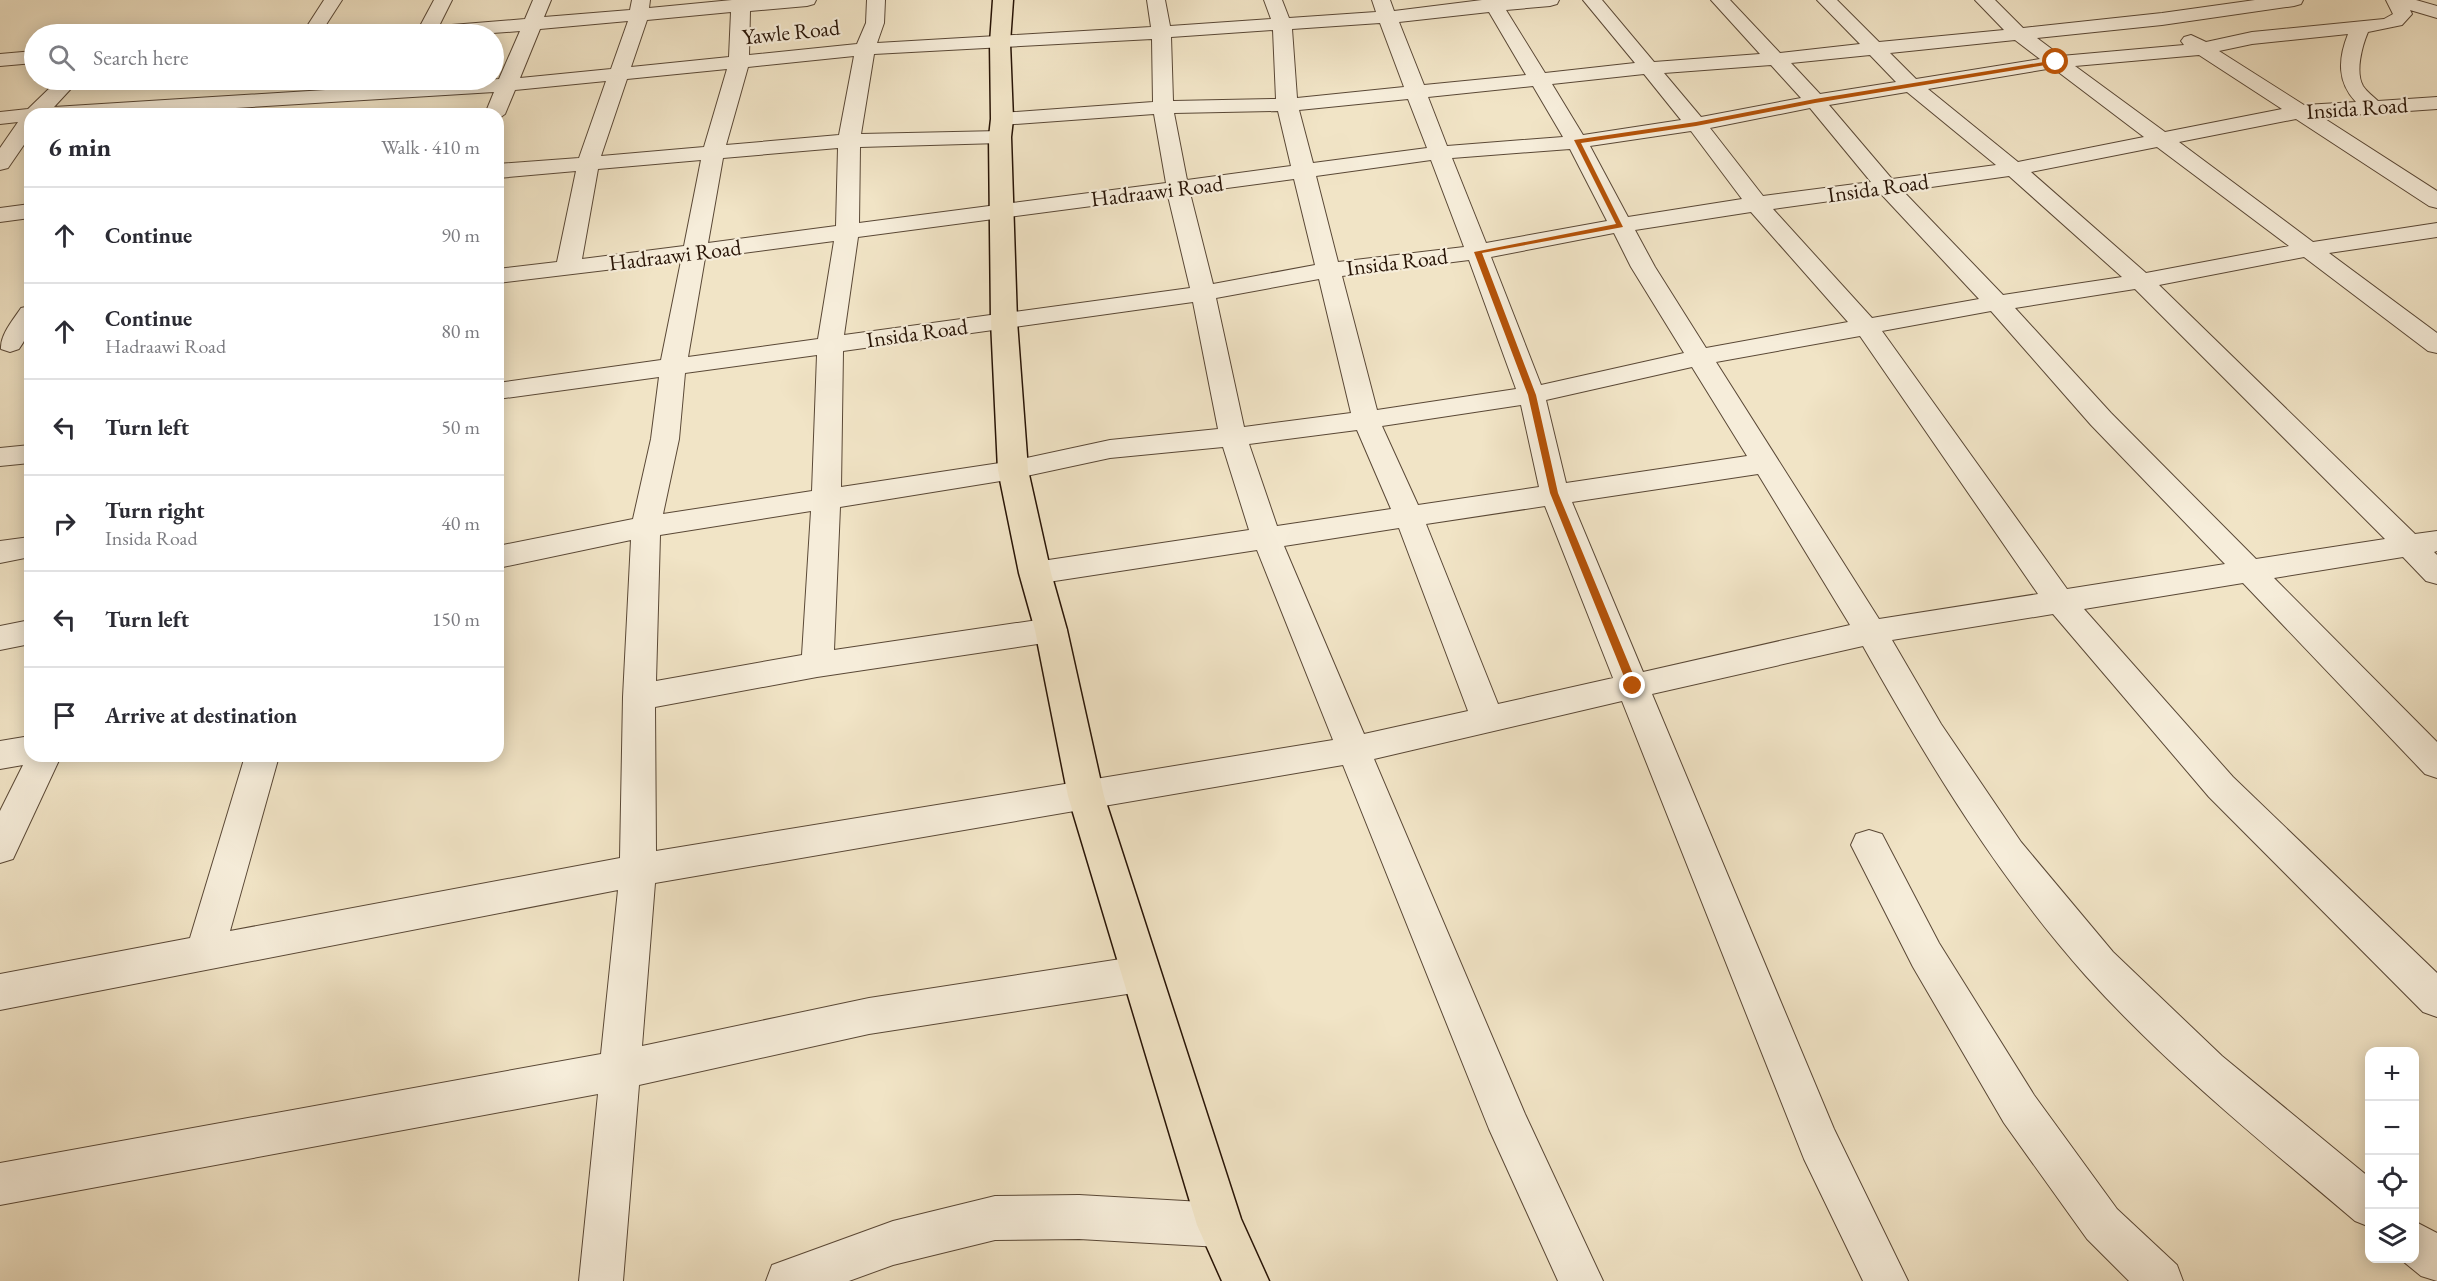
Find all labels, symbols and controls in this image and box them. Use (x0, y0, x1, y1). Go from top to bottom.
street label: Yawle Road (741, 12, 842, 52)
search box (24, 24, 504, 90)
icon: search (45, 41, 78, 74)
text: Search here (93, 43, 188, 72)
route start (2042, 48, 2068, 74)
street label: Insida Road (2305, 90, 2410, 126)
text: 6 min (48, 130, 111, 164)
text: Walk · 410 m (381, 134, 480, 160)
street label: Insida Road (1826, 166, 1931, 209)
street label: Hadraawi Road (1089, 168, 1226, 214)
icon: ahead (48, 219, 81, 252)
text: Continue (105, 221, 192, 250)
text: 90 m (441, 222, 480, 248)
street label: Hadraawi Road (607, 232, 744, 278)
street label: Insida Road (1345, 241, 1450, 283)
text: Continue (105, 304, 192, 333)
street label: Insida Road (865, 311, 970, 354)
icon: ahead (48, 315, 81, 348)
text: 80 m (441, 318, 480, 344)
text: Hadraawi Road (105, 333, 226, 359)
icon: left (48, 411, 81, 444)
text: Turn left (105, 413, 189, 442)
text: 50 m (441, 414, 480, 440)
text: Turn right (105, 496, 204, 525)
icon: right (48, 507, 81, 540)
text: 40 m (441, 510, 480, 536)
text: Insida Road (105, 525, 198, 551)
icon: left (48, 603, 81, 636)
text: Turn left (105, 605, 189, 634)
text: 150 m (432, 606, 480, 632)
route end (1619, 672, 1645, 698)
icon: arrive (48, 699, 81, 732)
text: Arrive at destination (105, 701, 297, 730)
map controls (2365, 1047, 2419, 1263)
button: + (2365, 1047, 2419, 1101)
button: − (2365, 1101, 2419, 1155)
button: locate (2365, 1155, 2419, 1209)
button: layers (2365, 1209, 2419, 1263)

